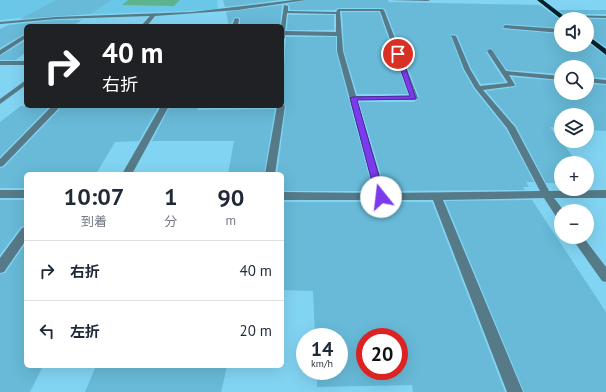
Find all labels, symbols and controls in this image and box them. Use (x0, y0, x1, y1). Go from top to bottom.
map controls (554, 12, 594, 244)
button: sound (554, 12, 594, 52)
text: 40 m (102, 34, 163, 71)
pin (381, 37, 415, 71)
icon: right (36, 40, 88, 92)
icon: arrive (387, 43, 409, 65)
button: search (554, 60, 594, 100)
text: 右折 (102, 73, 138, 96)
button: layers (554, 108, 594, 148)
button: + (554, 156, 594, 196)
position arrow (360, 176, 402, 218)
text: 10:07 (64, 181, 124, 212)
text: 1 (164, 181, 178, 212)
text: 90 (217, 182, 244, 213)
button: − (554, 204, 594, 244)
text: m (226, 212, 236, 229)
text: 到着 (81, 213, 107, 230)
text: 分 (164, 213, 177, 230)
icon: right (36, 260, 58, 282)
text: 40 m (239, 261, 272, 280)
text: 右折 (70, 262, 100, 281)
icon: left (36, 320, 58, 342)
text: 20 m (239, 321, 272, 340)
text: 左折 (70, 322, 100, 341)
speed limit sign: 20 (356, 328, 408, 380)
text: 14 (311, 336, 333, 362)
text: km/h (311, 357, 333, 370)

